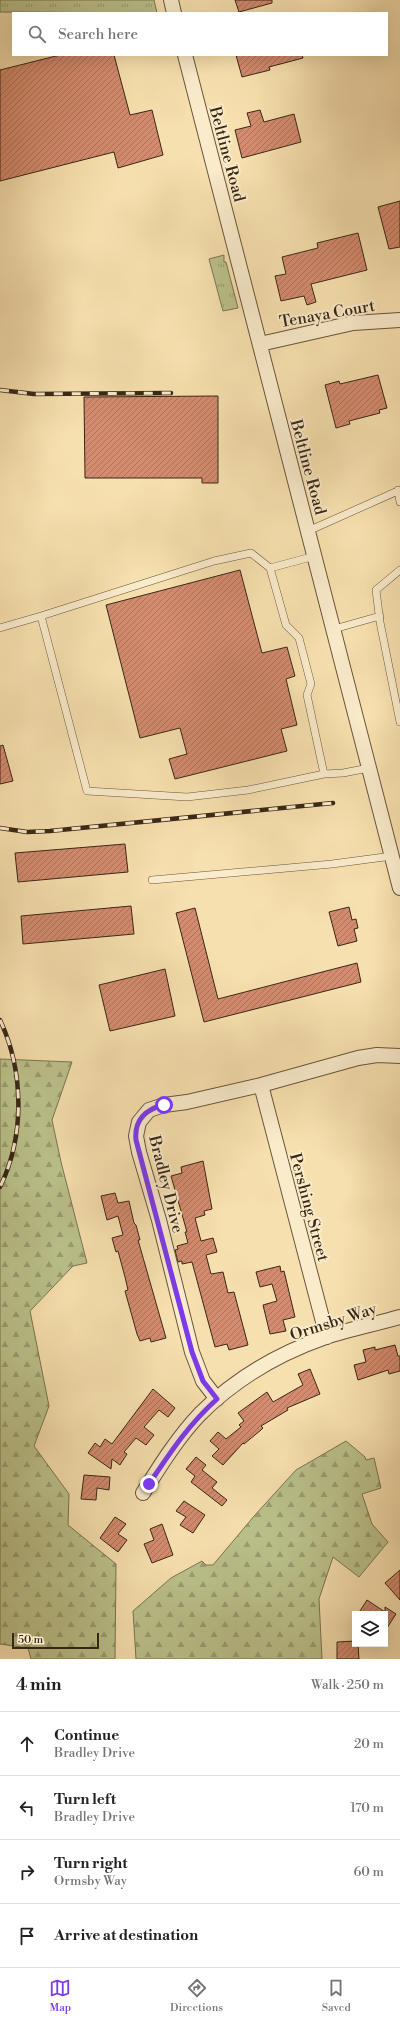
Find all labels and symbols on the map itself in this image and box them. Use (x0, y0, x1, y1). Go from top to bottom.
street label: Beltline Road (204, 103, 249, 204)
street label: Tenaya Court (278, 296, 377, 332)
street label: Beltline Road (285, 416, 330, 517)
route start (155, 1096, 173, 1114)
street label: Bradley Drive (144, 1132, 188, 1235)
street label: Pershing Street (285, 1151, 333, 1264)
street label: Ormsby Way (287, 1298, 379, 1345)
route end (140, 1475, 158, 1493)
scale bar (12, 1631, 99, 1650)

